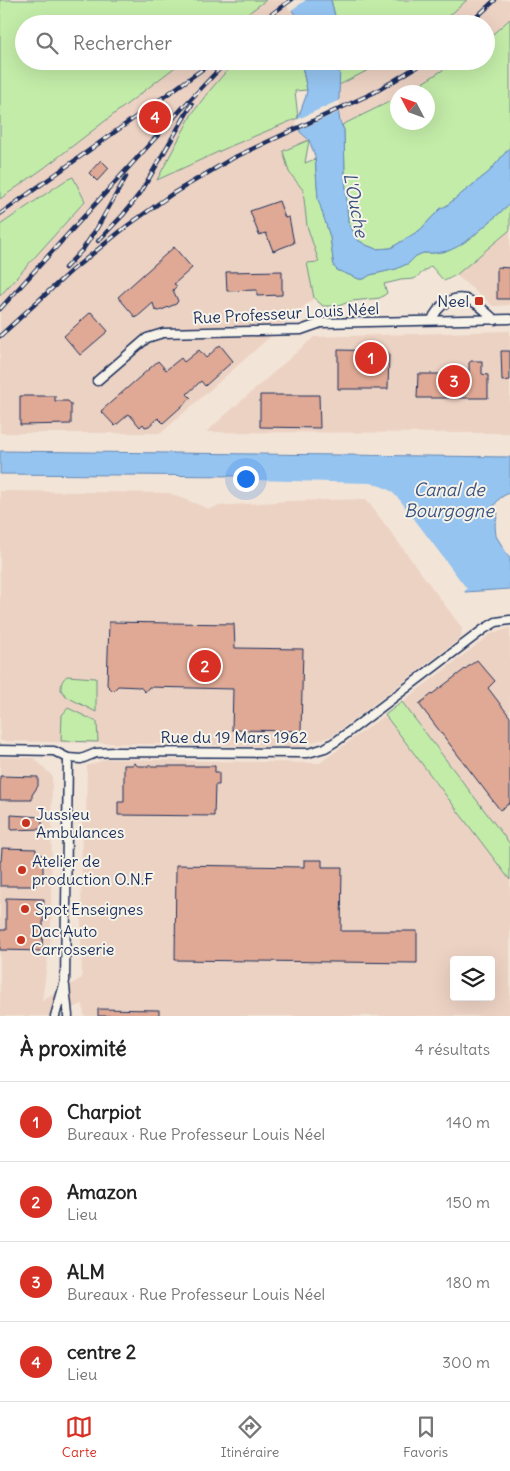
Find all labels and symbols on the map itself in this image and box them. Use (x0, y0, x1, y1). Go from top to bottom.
north arrow (390, 85, 435, 130)
pin: 4 (139, 98, 171, 136)
water label: L'Ouche (338, 171, 374, 241)
place label: Neel (437, 291, 469, 311)
marker: Neel (473, 295, 485, 307)
street label: Rue Professeur Louis Néel (192, 298, 380, 328)
pin: 1 (355, 339, 387, 377)
pin: 3 (438, 362, 470, 400)
your location (233, 466, 259, 492)
water label: Canal de Bourgogne (404, 478, 495, 522)
pin: 2 (189, 647, 221, 685)
street label: Rue du 19 Mars 1962 (161, 727, 308, 747)
place label: Jussieu Ambulances (36, 804, 124, 842)
marker: Jussieu Ambulances (20, 817, 32, 829)
place label: Atelier de production O.N.F (32, 851, 153, 889)
marker: Atelier de production O.N.F (16, 864, 28, 876)
place label: Spot Enseignes (35, 899, 143, 919)
marker: Spot Enseignes (19, 903, 31, 915)
place label: Dac Auto Carrosserie (31, 921, 114, 959)
marker: Dac Auto Carrosserie (15, 934, 27, 946)

